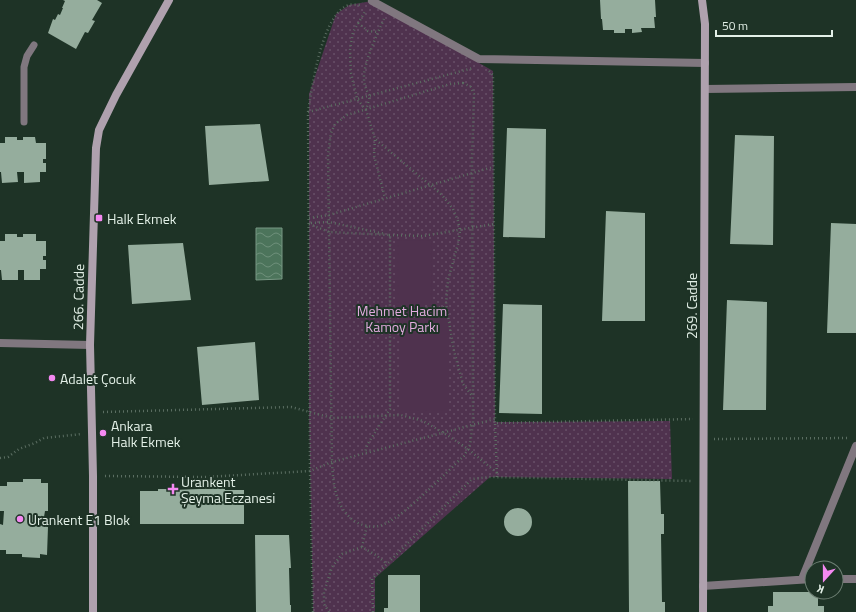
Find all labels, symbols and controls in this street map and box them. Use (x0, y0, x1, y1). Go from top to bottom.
scale bar (716, 12, 832, 38)
text: 50 m (722, 16, 748, 35)
place label: Halk Ekmek (107, 208, 177, 229)
marker: Halk Ekmek (94, 213, 104, 223)
street label: 266. Cadde (67, 264, 89, 330)
street label: 269. Cadde (681, 273, 702, 339)
park label: Mehmet Hacim Kamoy Parkı (357, 300, 447, 337)
place label: Adalet Çocuk (60, 368, 136, 389)
marker: Adalet Çocuk (47, 373, 57, 383)
place label: Ankara Halk Ekmek (111, 415, 181, 452)
marker: Ankara Halk Ekmek (98, 428, 108, 438)
place label: Urankent Şeyma Eczanesi (181, 471, 275, 508)
marker: Urankent Şeyma Eczanesi (168, 484, 178, 494)
place label: Urankent E1 Blok (28, 509, 130, 530)
marker: Urankent E1 Blok (15, 514, 25, 524)
north arrow (804, 560, 844, 600)
text: K (814, 581, 826, 598)

